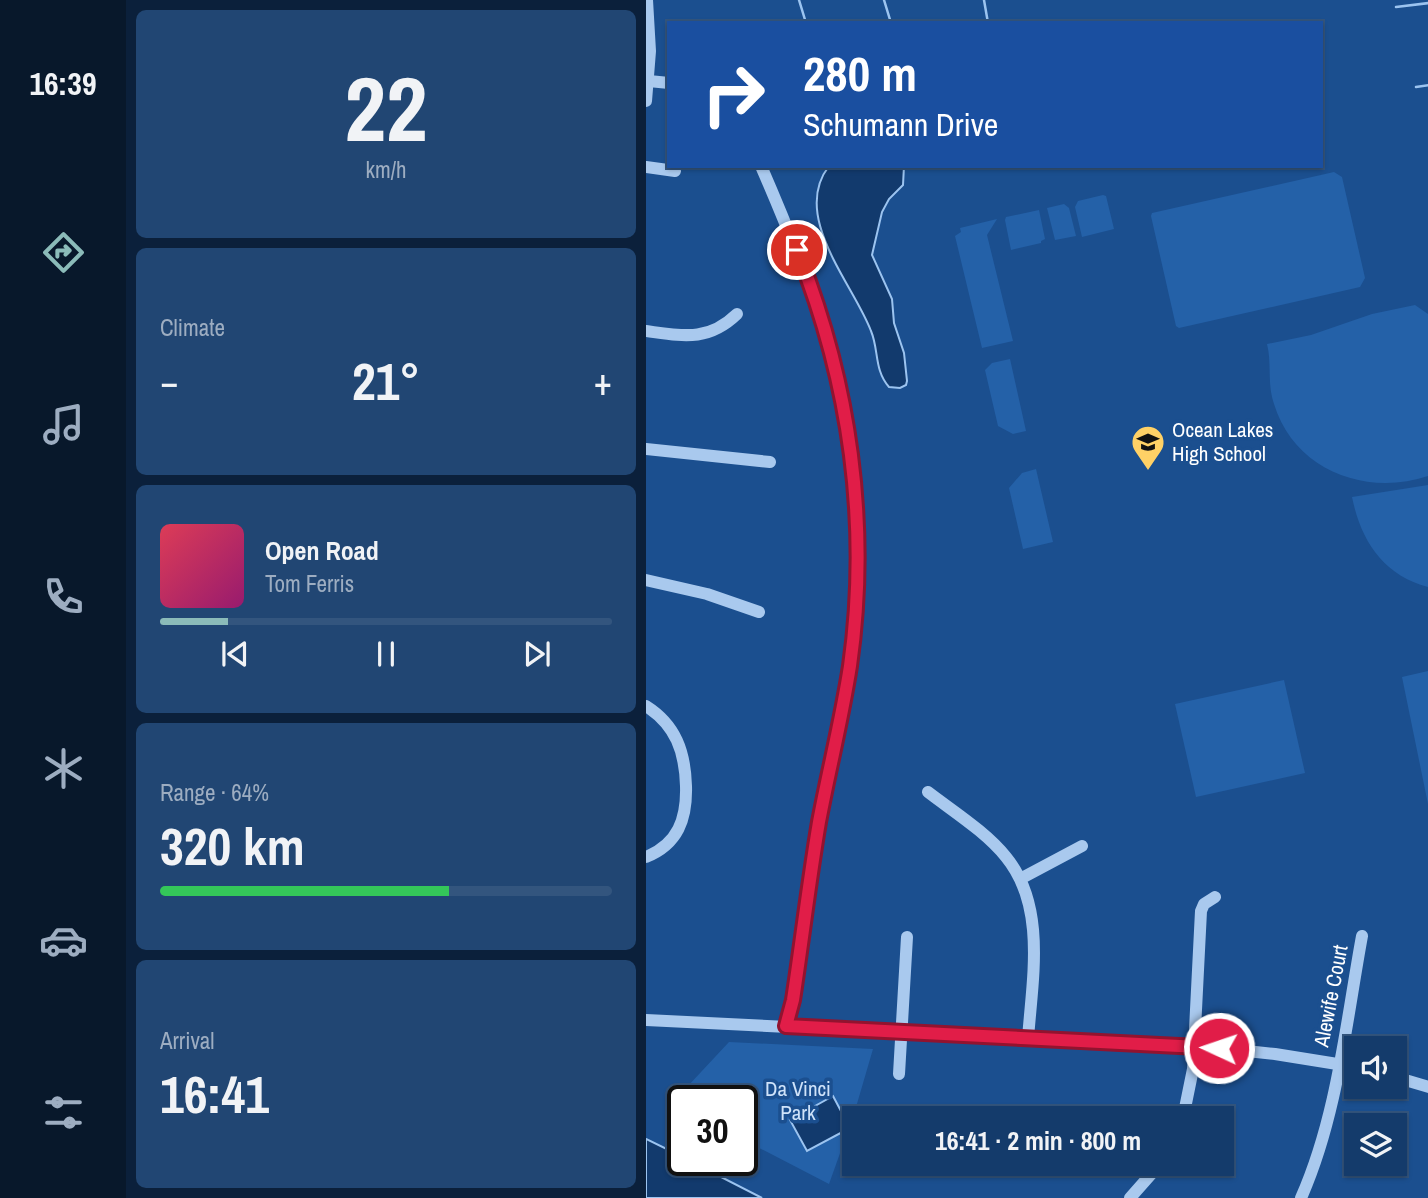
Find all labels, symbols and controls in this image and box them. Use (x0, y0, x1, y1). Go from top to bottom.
text: 280 m (803, 40, 917, 106)
text: 22 (345, 47, 428, 169)
icon: right (688, 49, 779, 140)
text: 16:39 (29, 62, 97, 105)
text: Schumann Drive (803, 103, 998, 146)
text: km/h (366, 154, 406, 185)
pin (767, 220, 827, 280)
icon: directions (39, 228, 88, 277)
icon: arrive (778, 231, 816, 269)
text: Climate (160, 312, 225, 343)
text: 21° (352, 346, 420, 416)
text: − (160, 356, 178, 407)
text: + (594, 356, 612, 407)
icon: music (39, 400, 88, 449)
place label: Ocean Lakes High School (1172, 415, 1273, 468)
school or university icon: Ocean Lakes High School (1129, 423, 1167, 472)
text: Open Road (265, 533, 379, 568)
text: Tom Ferris (265, 568, 354, 599)
icon: phone (39, 572, 88, 621)
icon: previous (216, 635, 254, 673)
icon: pause (367, 635, 405, 673)
icon: next (518, 635, 556, 673)
icon: climate (39, 744, 88, 793)
text: Range · 64% (160, 777, 269, 808)
text: 320 km (160, 811, 305, 881)
icon: car (39, 916, 88, 965)
street label: Alewife Court (1306, 942, 1355, 1050)
position arrow (1182, 1011, 1256, 1085)
text: Arrival (160, 1025, 215, 1056)
map controls (1344, 1036, 1407, 1176)
button: sound (1344, 1036, 1407, 1099)
text: 16:41 (160, 1059, 269, 1129)
park label: Da Vinci Park (765, 1074, 831, 1127)
speed limit sign: 30 (667, 1085, 758, 1176)
icon: filters (39, 1088, 88, 1137)
button: layers (1344, 1113, 1407, 1176)
text: 16:41 · 2 min · 800 m (935, 1123, 1141, 1158)

